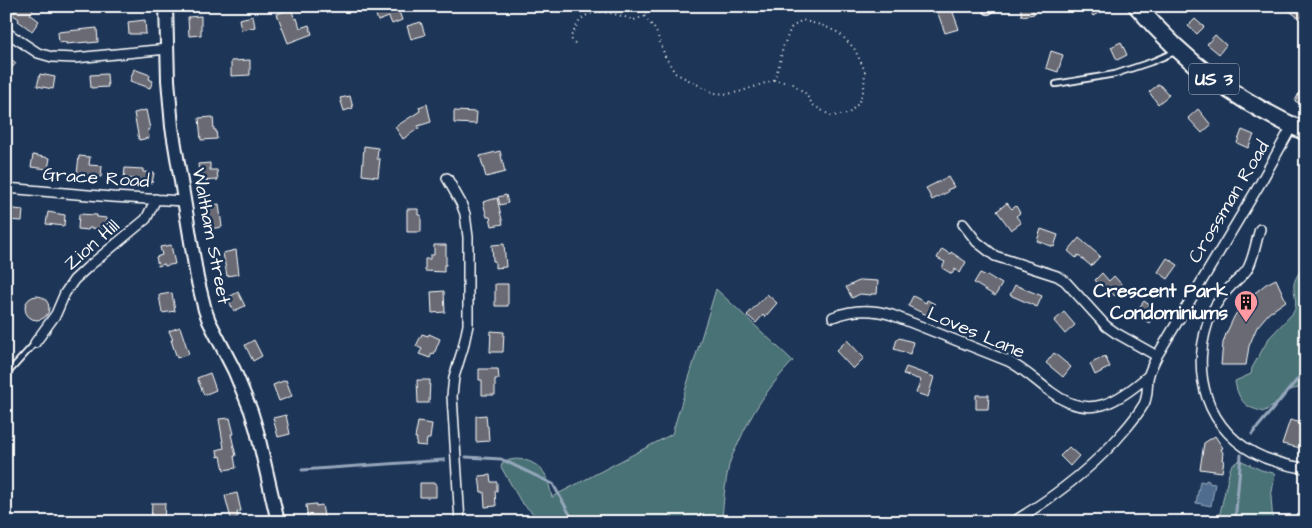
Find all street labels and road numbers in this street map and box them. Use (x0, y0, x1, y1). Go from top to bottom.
road number: US 3 (1189, 64, 1239, 95)
street label: Crossman Road (1182, 135, 1276, 268)
street label: Grace Road (42, 161, 150, 195)
street label: Waltham Street (185, 166, 238, 307)
street label: Zion Hill (58, 213, 126, 277)
street label: Loves Lane (923, 300, 1029, 366)

